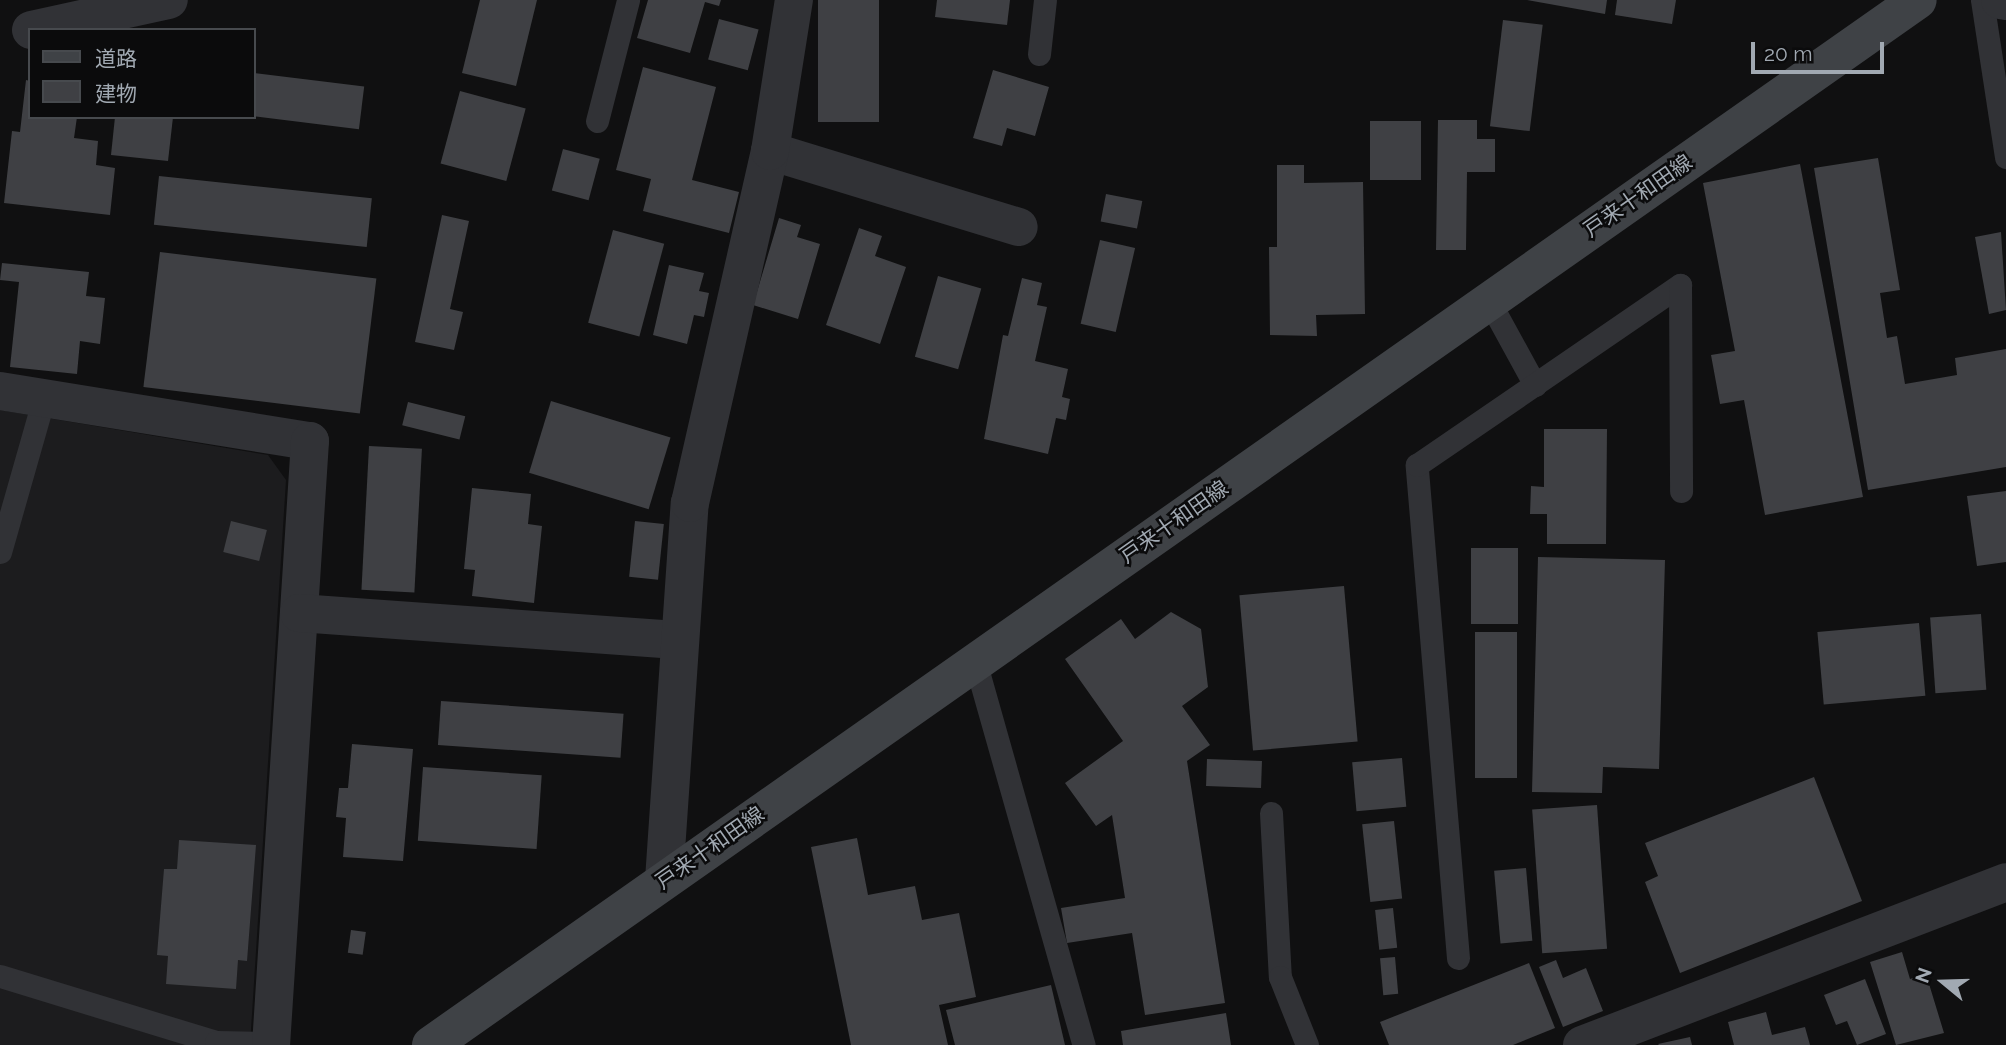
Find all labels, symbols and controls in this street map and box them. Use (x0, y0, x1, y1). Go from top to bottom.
legend (28, 28, 256, 119)
scale bar (1754, 28, 1887, 72)
text: 20 m (1764, 41, 1812, 66)
text: 道路 (95, 46, 137, 71)
text: 建物 (95, 81, 137, 106)
street label: 戸来十和田線 (1579, 150, 1697, 242)
street label: 戸来十和田線 (1115, 476, 1233, 568)
street label: 戸来十和田線 (651, 802, 769, 894)
north arrow (1908, 947, 1978, 1017)
text: N (1910, 965, 1936, 986)

